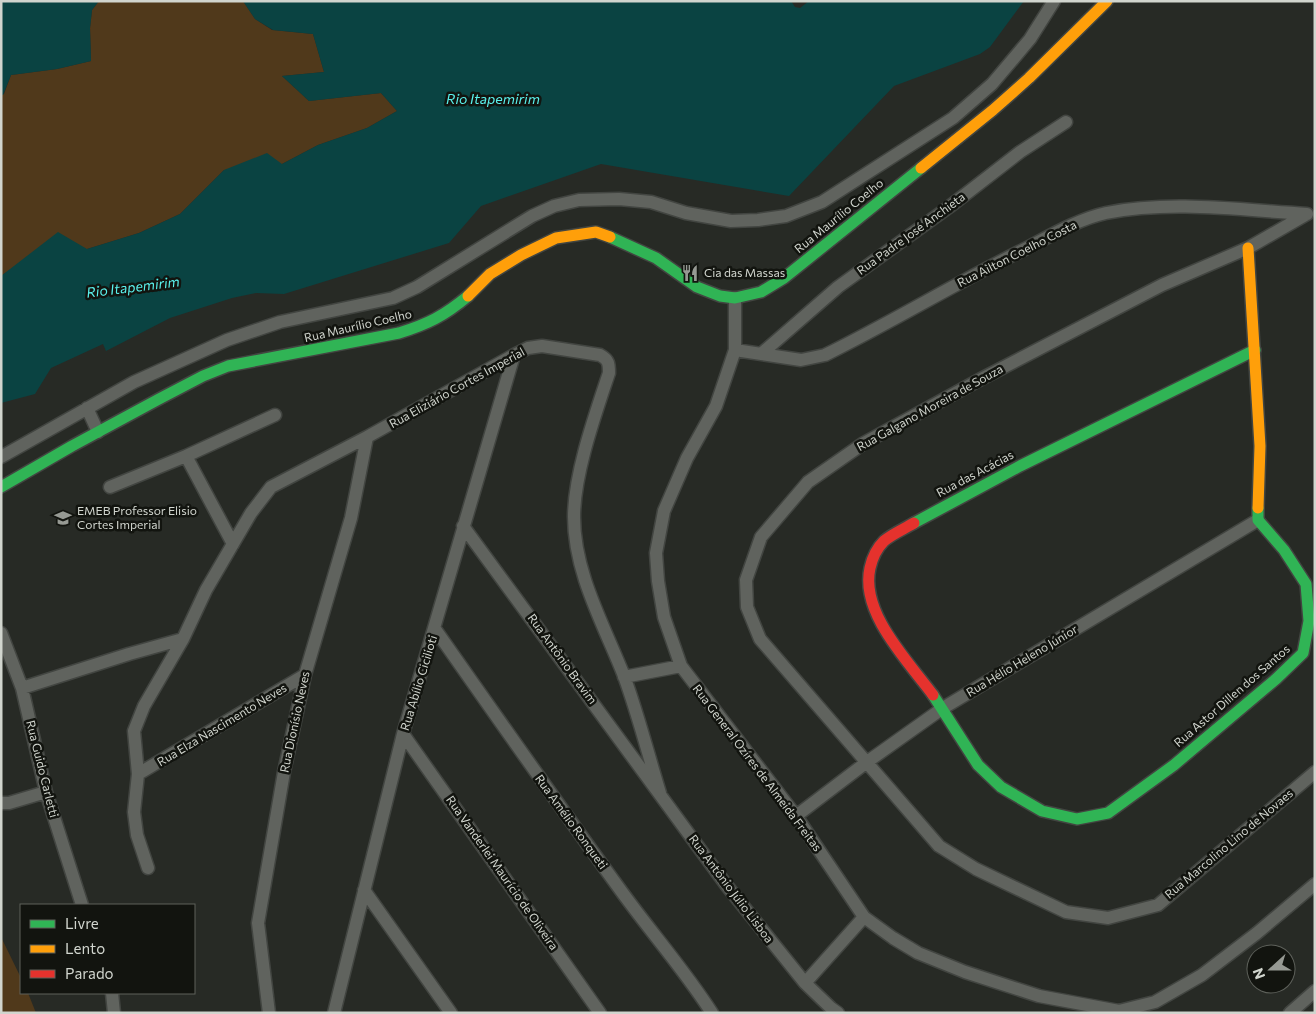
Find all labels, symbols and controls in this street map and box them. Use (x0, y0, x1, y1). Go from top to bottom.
water label: Rio Itapemirim (446, 90, 540, 107)
street label: Rua Maurílio Coelho (791, 175, 885, 255)
street label: Rua Padre José Anchieta (854, 189, 968, 278)
street label: Rua Ailton Coelho Costa (955, 217, 1078, 289)
restaurant icon: Cia das Massas (680, 263, 700, 283)
place label: Cia das Massas (704, 265, 785, 279)
water label: Rio Itapemirim (85, 272, 181, 301)
street label: Rua Maurílio Coelho (303, 306, 413, 344)
street label: Rua Eliziário Cortes Imperial (386, 344, 527, 430)
street label: Rua Galgano Moreira de Souza (854, 361, 1005, 453)
street label: Rua das Acácias (934, 447, 1015, 499)
place label: EMEB Professor Elisio Cortes Imperial (77, 503, 197, 531)
school or university icon: EMEB Professor Elisio Cortes Imperial (53, 508, 73, 528)
street label: Rua Antônio Bravim (525, 611, 600, 706)
street label: Rua Hélio Heleno Júnior (963, 621, 1080, 700)
street label: Rua Abílio Cicilioti (397, 633, 439, 732)
street label: Rua Astor Dillen dos Santos (1171, 641, 1292, 749)
street label: Rua Dionísio Neves (276, 670, 312, 774)
street label: Rua Elza Nascimento Neves (154, 680, 289, 768)
street label: Rua General Ozíres de Almeida Freitas (691, 681, 825, 853)
street label: Rua Guido Carletti (24, 719, 62, 819)
street label: Rua Amélio Ronqueti (533, 771, 611, 871)
street label: Rua Marcolino Lino de Novaes (1161, 785, 1295, 901)
street label: Rua Vanderlei Maurício de Oliveira (444, 792, 562, 952)
street label: Rua Antônio Júlio Lisboa (686, 832, 777, 946)
legend (20, 904, 195, 994)
text: Livre (65, 914, 99, 932)
text: Lento (65, 939, 105, 957)
north arrow (1246, 944, 1296, 994)
text: Parado (65, 964, 114, 982)
text: N (1249, 966, 1268, 982)

